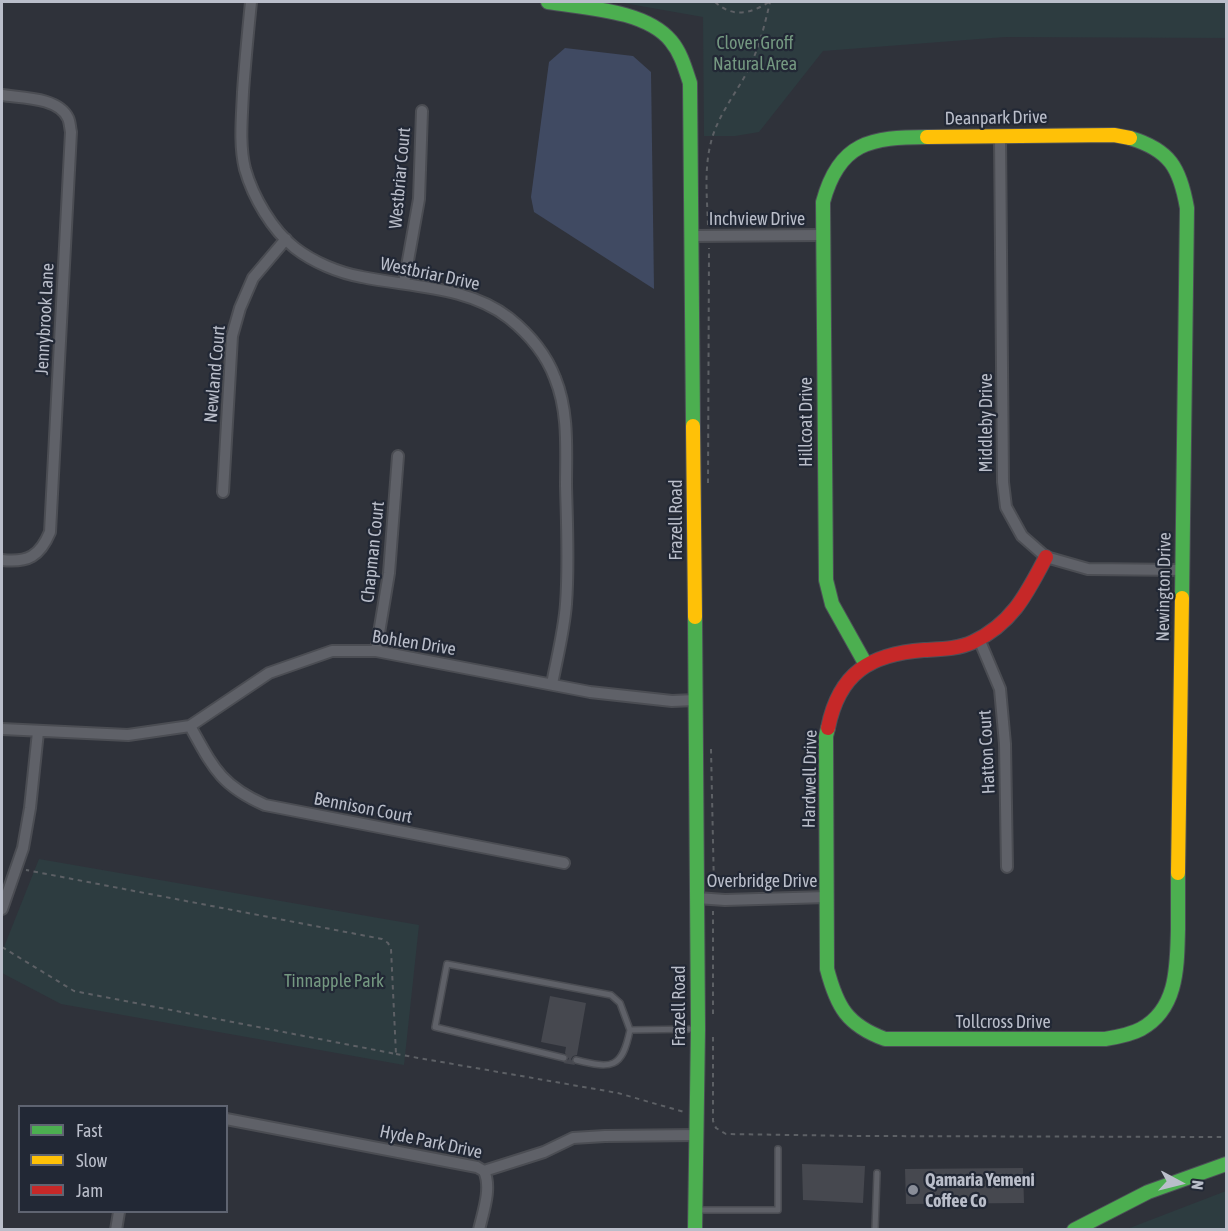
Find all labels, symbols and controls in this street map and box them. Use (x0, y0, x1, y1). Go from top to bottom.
park label: Clover Groff Natural Area (713, 32, 797, 74)
street label: Deanpark Drive (944, 106, 1048, 130)
street label: Westbriar Court (385, 126, 415, 230)
street label: Inchview Drive (709, 208, 805, 230)
street label: Westbriar Drive (378, 253, 482, 295)
street label: Jennybrook Lane (31, 262, 59, 376)
street label: Newland Court (200, 324, 230, 424)
street label: Middleby Drive (975, 373, 997, 473)
street label: Hillcoat Drive (795, 377, 817, 467)
street label: Frazell Road (665, 479, 687, 561)
street label: Chapman Court (357, 500, 389, 604)
street label: Newington Drive (1152, 532, 1176, 642)
street label: Bohlen Drive (371, 626, 457, 660)
street label: Hatton Court (974, 709, 1000, 795)
street label: Hardwell Drive (798, 730, 822, 828)
street label: Bennison Court (312, 788, 414, 828)
street label: Overbridge Drive (707, 870, 817, 892)
street label: Frazell Road (668, 965, 690, 1047)
park label: Tinnapple Park (284, 970, 384, 992)
street label: Tollcross Drive (955, 1011, 1051, 1033)
legend (18, 1105, 228, 1213)
text: Fast (76, 1120, 103, 1141)
street label: Hyde Park Drive (378, 1121, 484, 1163)
text: Slow (76, 1150, 107, 1171)
north arrow (1150, 1153, 1210, 1213)
place label: Qamaria Yemeni Coffee Co (925, 1169, 1035, 1212)
text: N (1188, 1179, 1207, 1191)
text: Jam (76, 1180, 103, 1201)
marker: Qamaria Yemeni Coffee Co (906, 1183, 920, 1197)

